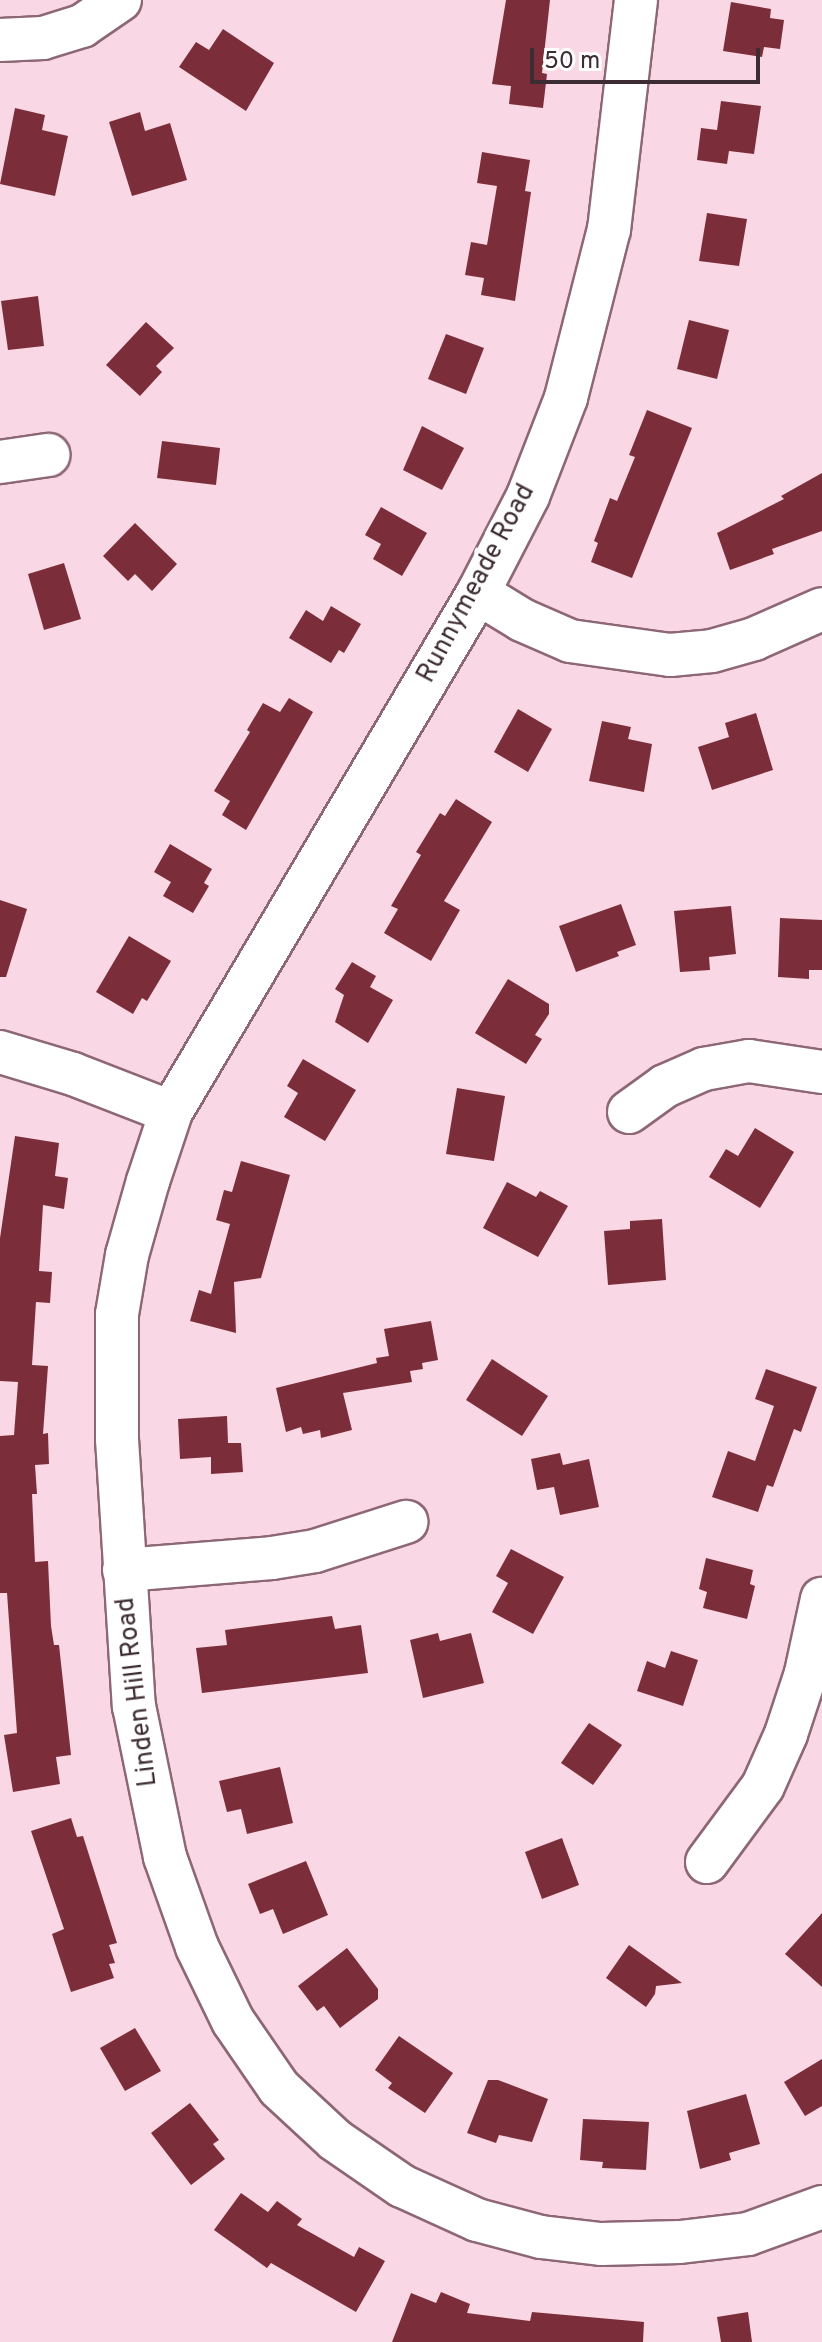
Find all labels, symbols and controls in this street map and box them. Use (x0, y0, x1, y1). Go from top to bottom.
scale bar (534, 32, 764, 82)
text: 50 m (544, 47, 600, 77)
street label: Runnymeade Road (411, 479, 543, 689)
street label: Linden Hill Road (111, 1596, 165, 1788)

